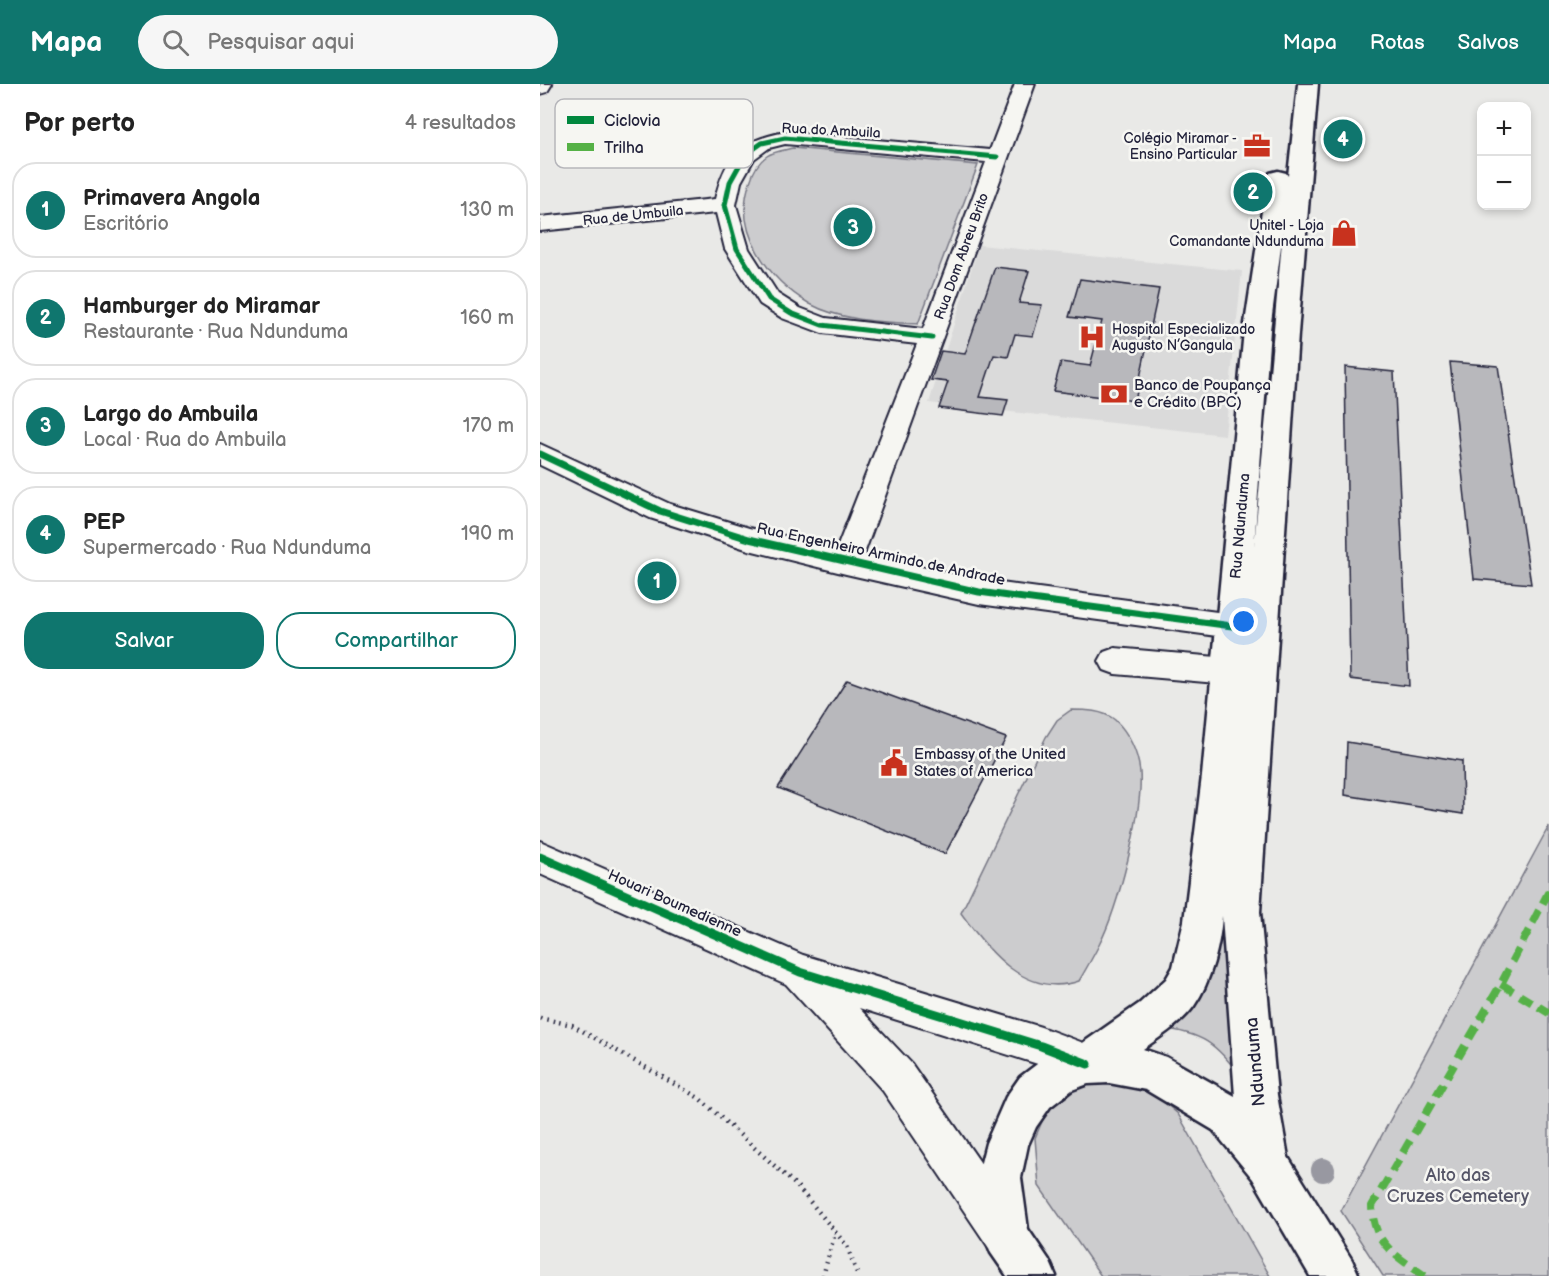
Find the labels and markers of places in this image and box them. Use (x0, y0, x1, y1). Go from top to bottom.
pin: 4 (1324, 116, 1362, 162)
place label: Colégio Miramar - Ensino Particular (1124, 130, 1238, 163)
office icon: Colégio Miramar - Ensino Particular (1242, 131, 1272, 161)
pin: 2 (1234, 170, 1272, 214)
pin: 3 (834, 204, 872, 250)
place label: Unitel - Loja Comandante Ndunduma (1169, 217, 1324, 250)
shop icon: Unitel - Loja Comandante Ndunduma (1329, 218, 1359, 248)
place label: Hospital Especializado Augusto N’Gangula (1112, 321, 1255, 354)
hospital icon: Hospital Especializado Augusto N’Gangula (1077, 322, 1107, 352)
place label: Banco de Poupança e Crédito (BPC) (1134, 376, 1271, 412)
bank icon: Banco de Poupança e Crédito (BPC) (1099, 379, 1129, 409)
pin: 1 (638, 558, 676, 604)
place label: Embassy of the United States of America (914, 745, 1066, 781)
public building icon: Embassy of the United States of America (879, 748, 909, 778)

